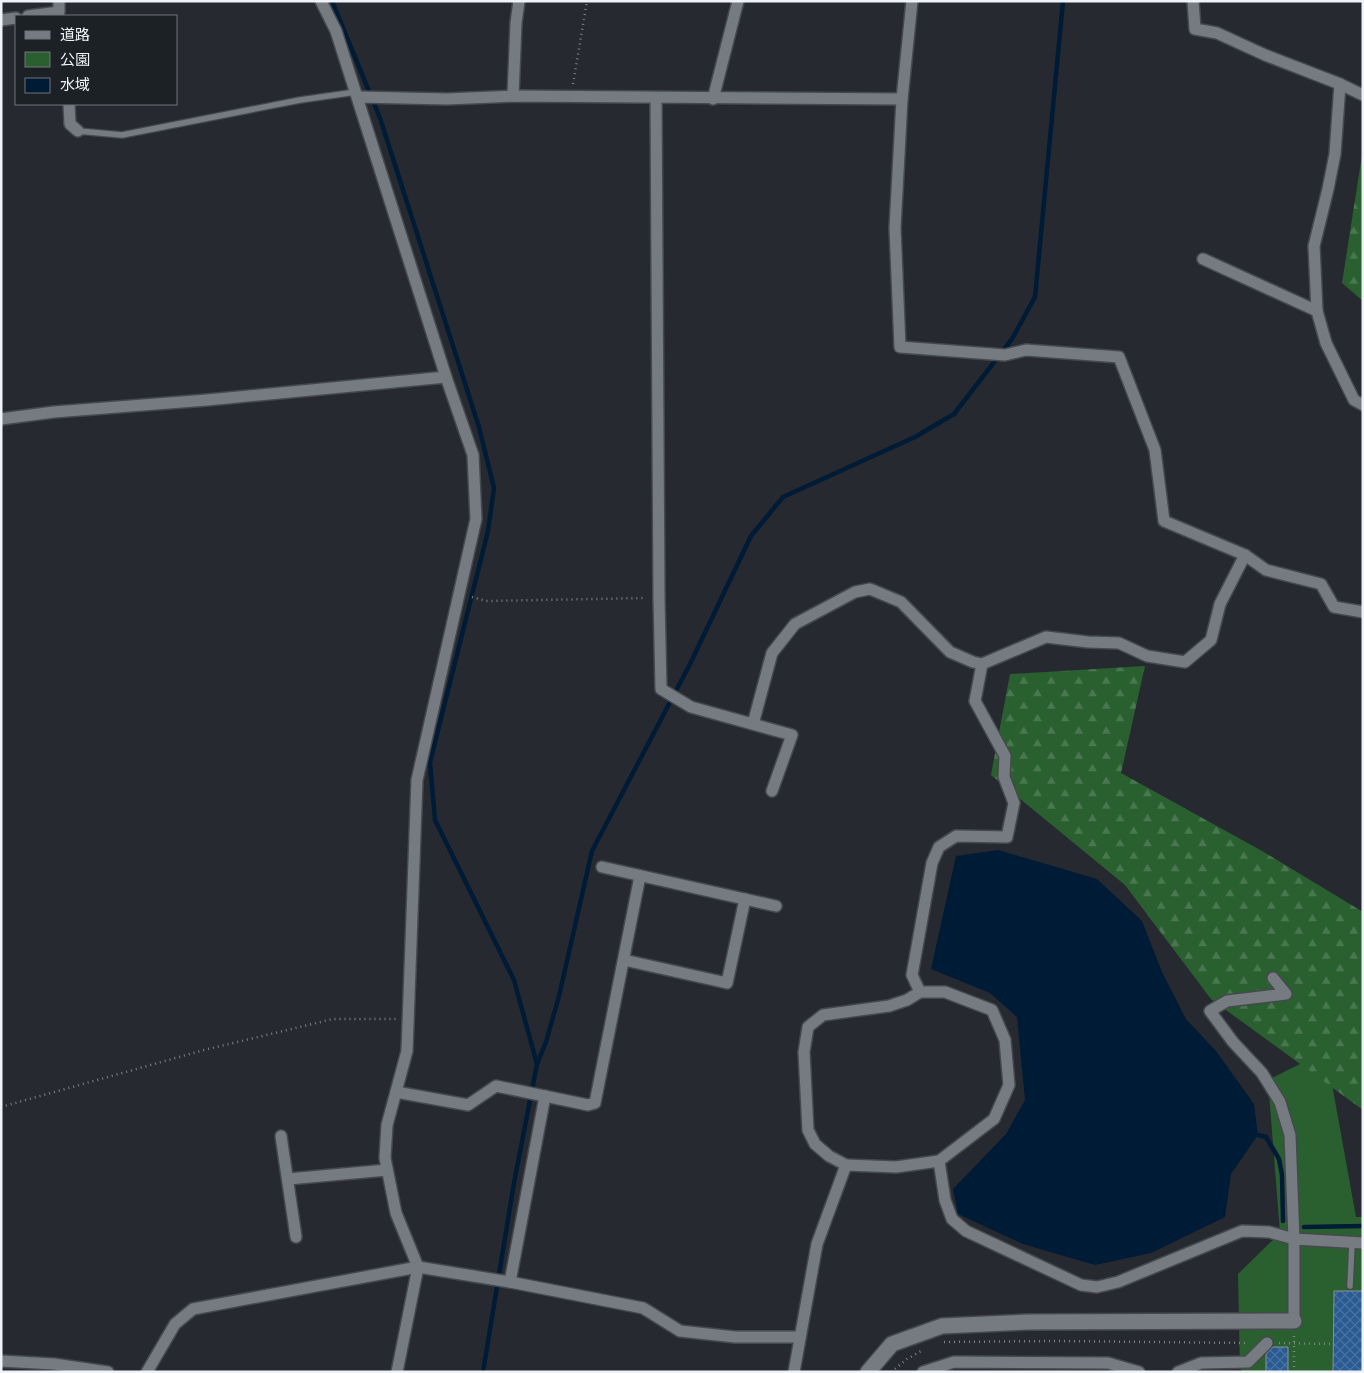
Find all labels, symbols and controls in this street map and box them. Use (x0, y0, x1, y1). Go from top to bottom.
legend (15, 15, 178, 105)
text: 道路 (60, 26, 90, 44)
text: 公園 (60, 51, 90, 69)
text: 水域 (60, 76, 90, 94)

